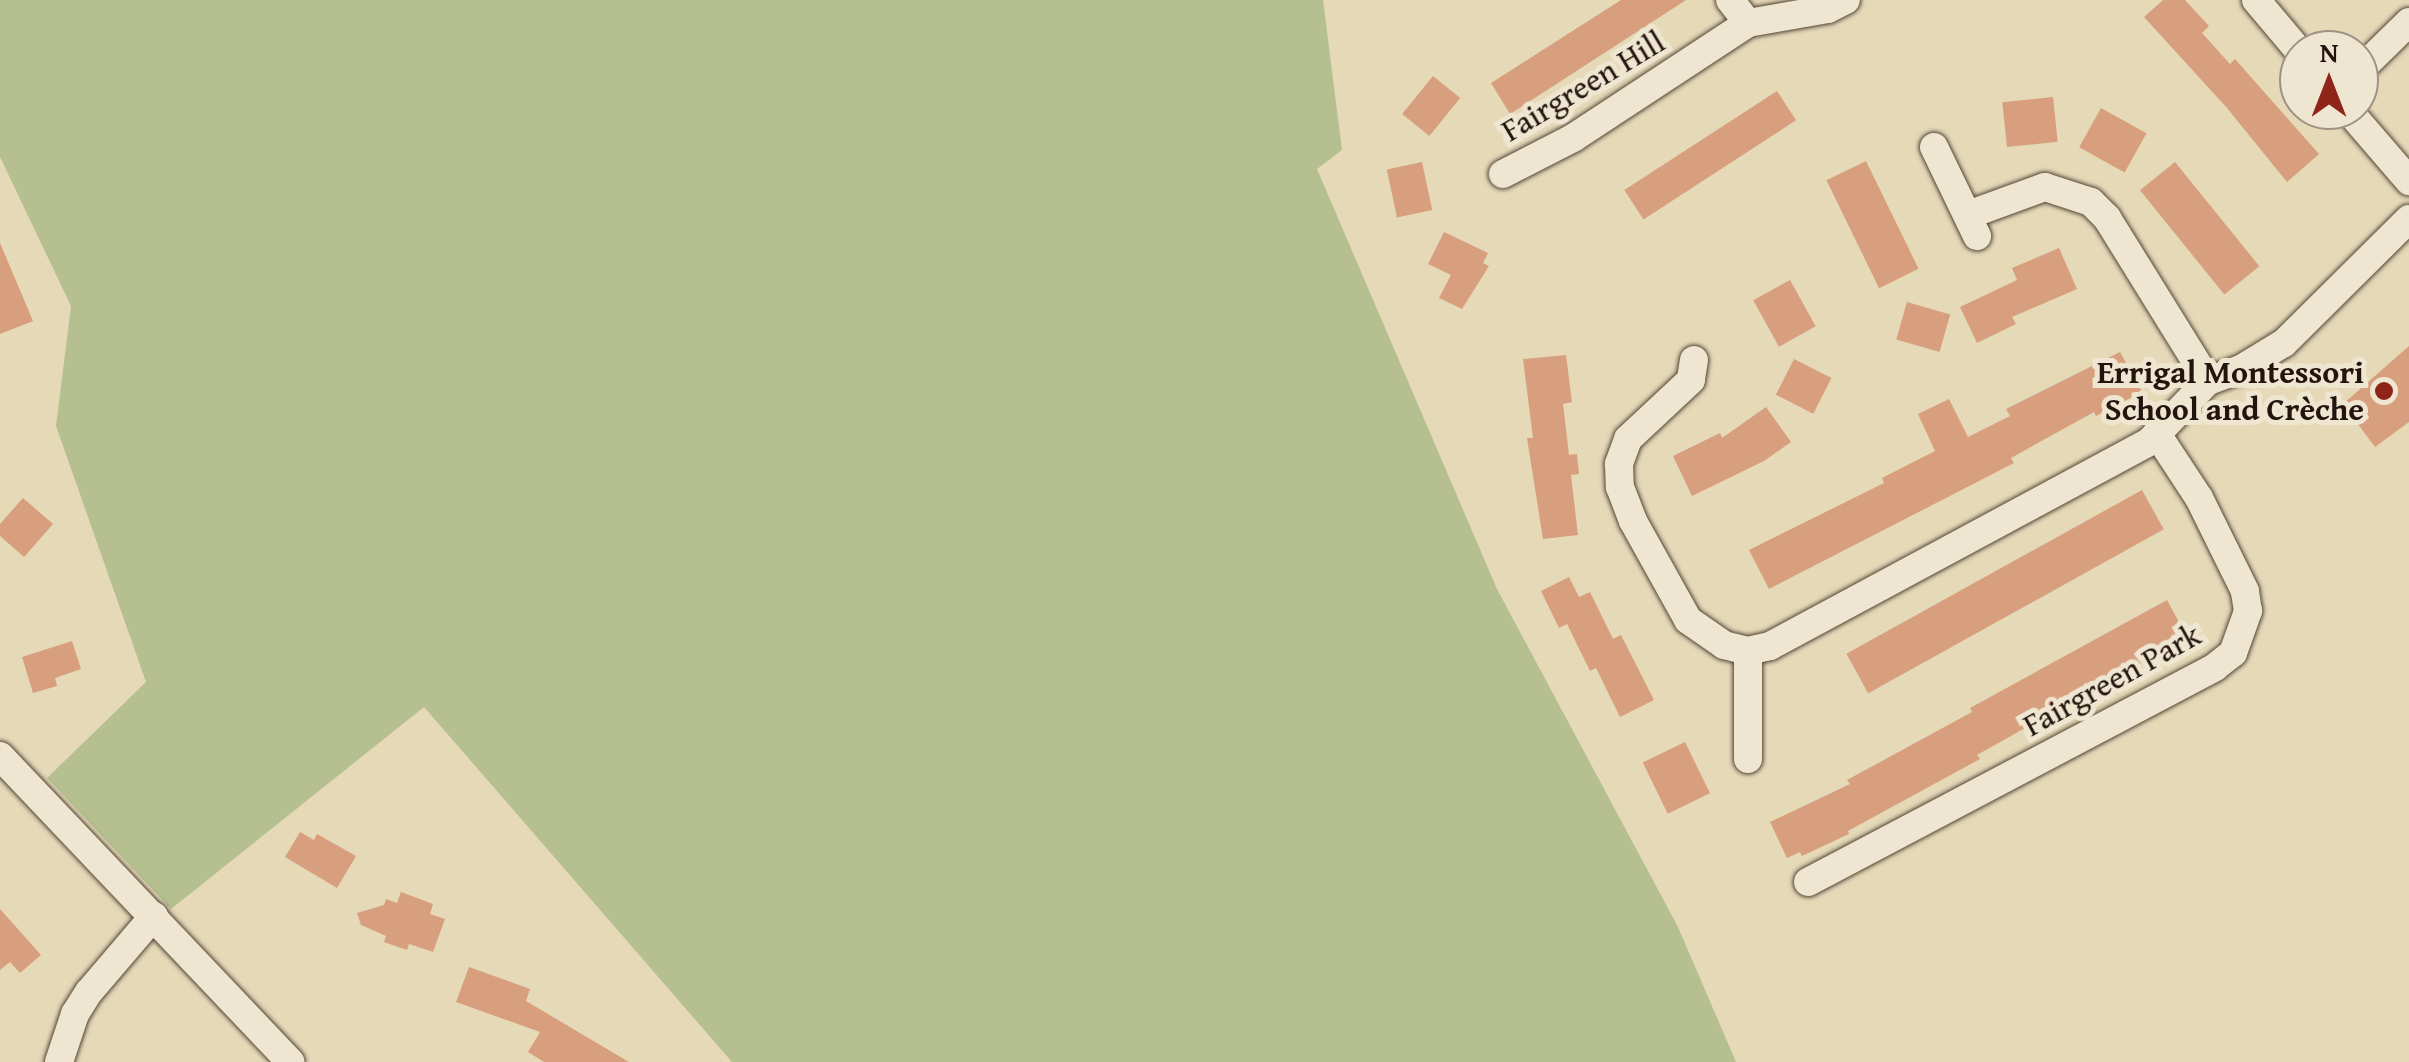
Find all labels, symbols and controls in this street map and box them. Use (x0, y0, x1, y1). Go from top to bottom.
street label: Fairgreen Hill (1494, 22, 1672, 150)
north arrow (2279, 30, 2379, 130)
text: N (2320, 31, 2338, 72)
place label: Errigal Montessori School and Crèche (2097, 354, 2364, 429)
marker: Errigal Montessori School and Crèche (2373, 380, 2395, 402)
street label: Fairgreen Park (2017, 615, 2207, 745)

